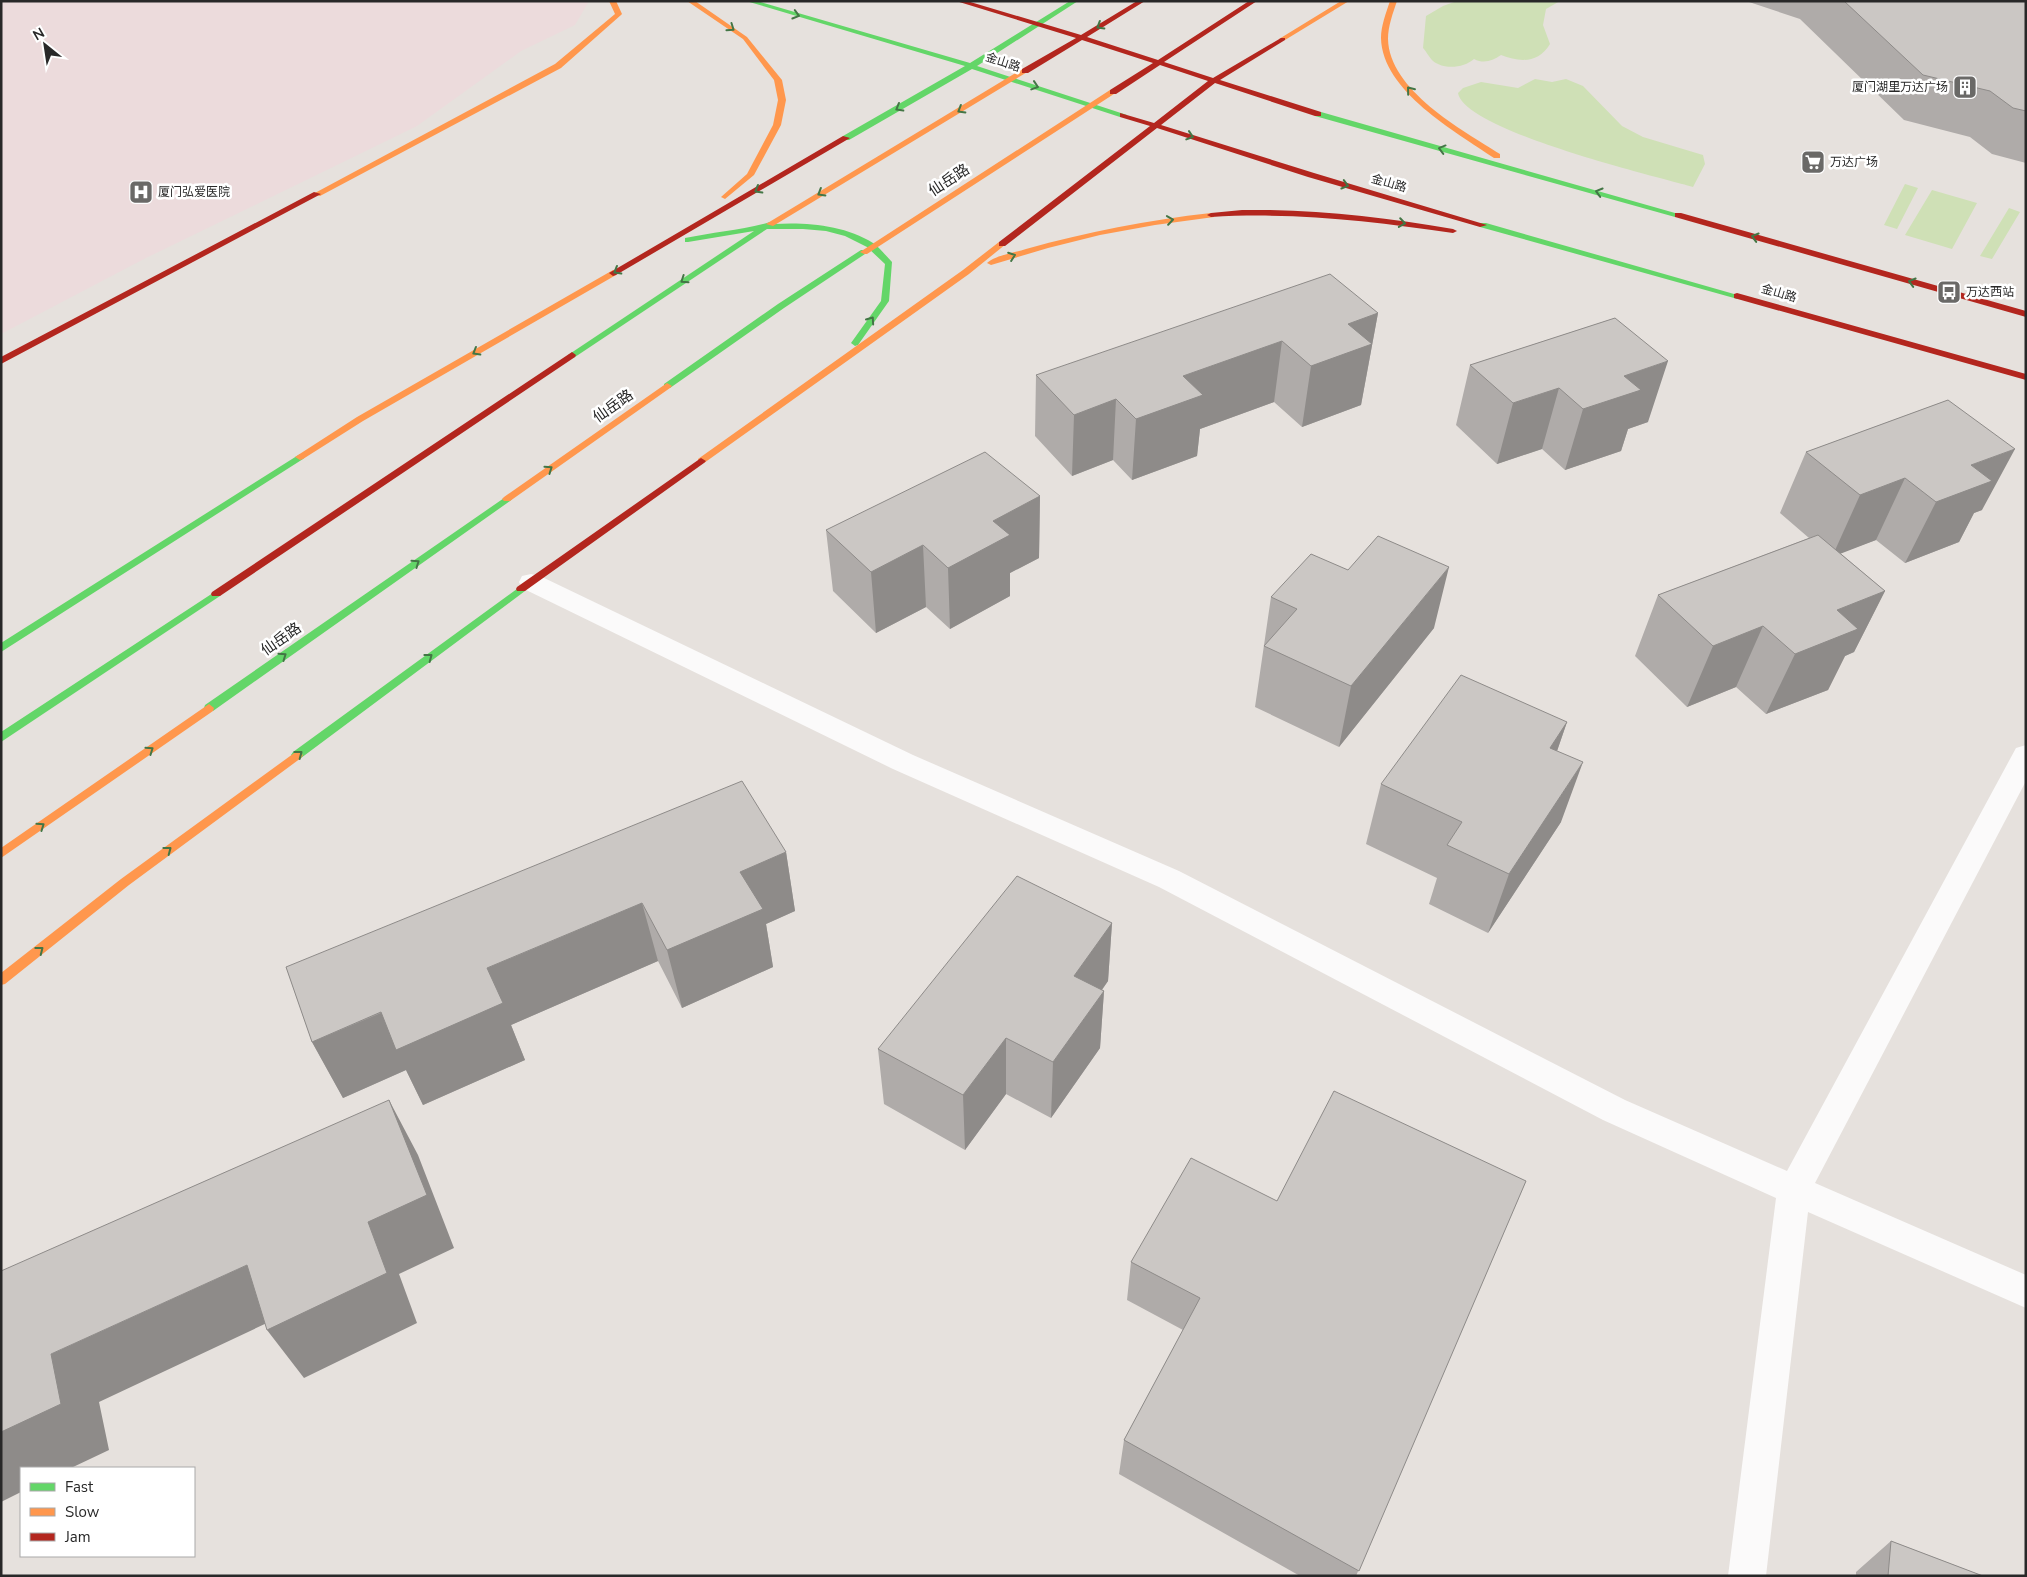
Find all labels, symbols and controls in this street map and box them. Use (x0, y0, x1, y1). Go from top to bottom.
one-way arrow (791, 9, 799, 19)
north arrow (20, 20, 70, 70)
one-way arrow (1097, 20, 1106, 30)
one-way arrow (725, 22, 734, 31)
text: N (29, 23, 48, 45)
street label: 金山路 (983, 49, 1023, 75)
building icon: 厦门湖里万达广场 (1952, 74, 1978, 100)
place label: 厦门湖里万达广场 (1852, 79, 1948, 95)
one-way arrow (1030, 81, 1039, 91)
one-way arrow (1407, 87, 1415, 96)
one-way arrow (895, 102, 904, 112)
one-way arrow (957, 103, 966, 113)
one-way arrow (1185, 130, 1194, 140)
one-way arrow (1439, 144, 1447, 154)
supermarket icon: 万达广场 (1800, 149, 1826, 175)
place label: 万达广场 (1830, 154, 1878, 170)
street label: 仙岳路 (925, 159, 973, 201)
street label: 金山路 (1369, 170, 1409, 196)
hospital icon: 厦门弘爱医院 (128, 179, 154, 205)
one-way arrow (1340, 179, 1349, 189)
place label: 厦门弘爱医院 (158, 184, 230, 200)
one-way arrow (754, 184, 763, 194)
one-way arrow (818, 187, 827, 197)
one-way arrow (1596, 188, 1604, 198)
one-way arrow (1166, 215, 1174, 226)
one-way arrow (1397, 218, 1406, 228)
one-way arrow (1752, 232, 1760, 242)
one-way arrow (1007, 252, 1016, 262)
one-way arrow (613, 265, 622, 275)
one-way arrow (680, 273, 689, 283)
one-way arrow (1908, 277, 1916, 287)
bus stop icon: 万达西站 (1936, 279, 1962, 305)
street label: 金山路 (1759, 280, 1799, 306)
place label: 万达西站 (1966, 284, 2014, 300)
one-way arrow (865, 317, 874, 326)
one-way arrow (473, 346, 482, 356)
street label: 仙岳路 (589, 385, 637, 427)
one-way arrow (543, 466, 553, 475)
one-way arrow (410, 560, 420, 569)
street label: 仙岳路 (257, 618, 305, 660)
one-way arrow (277, 653, 287, 662)
one-way arrow (424, 654, 433, 663)
one-way arrow (145, 747, 154, 756)
one-way arrow (293, 751, 302, 759)
one-way arrow (35, 823, 45, 832)
one-way arrow (162, 848, 171, 856)
one-way arrow (34, 946, 43, 955)
legend (20, 1467, 195, 1557)
text: Fast (65, 1477, 94, 1497)
text: Slow (65, 1502, 100, 1522)
text: Jam (64, 1527, 91, 1547)

